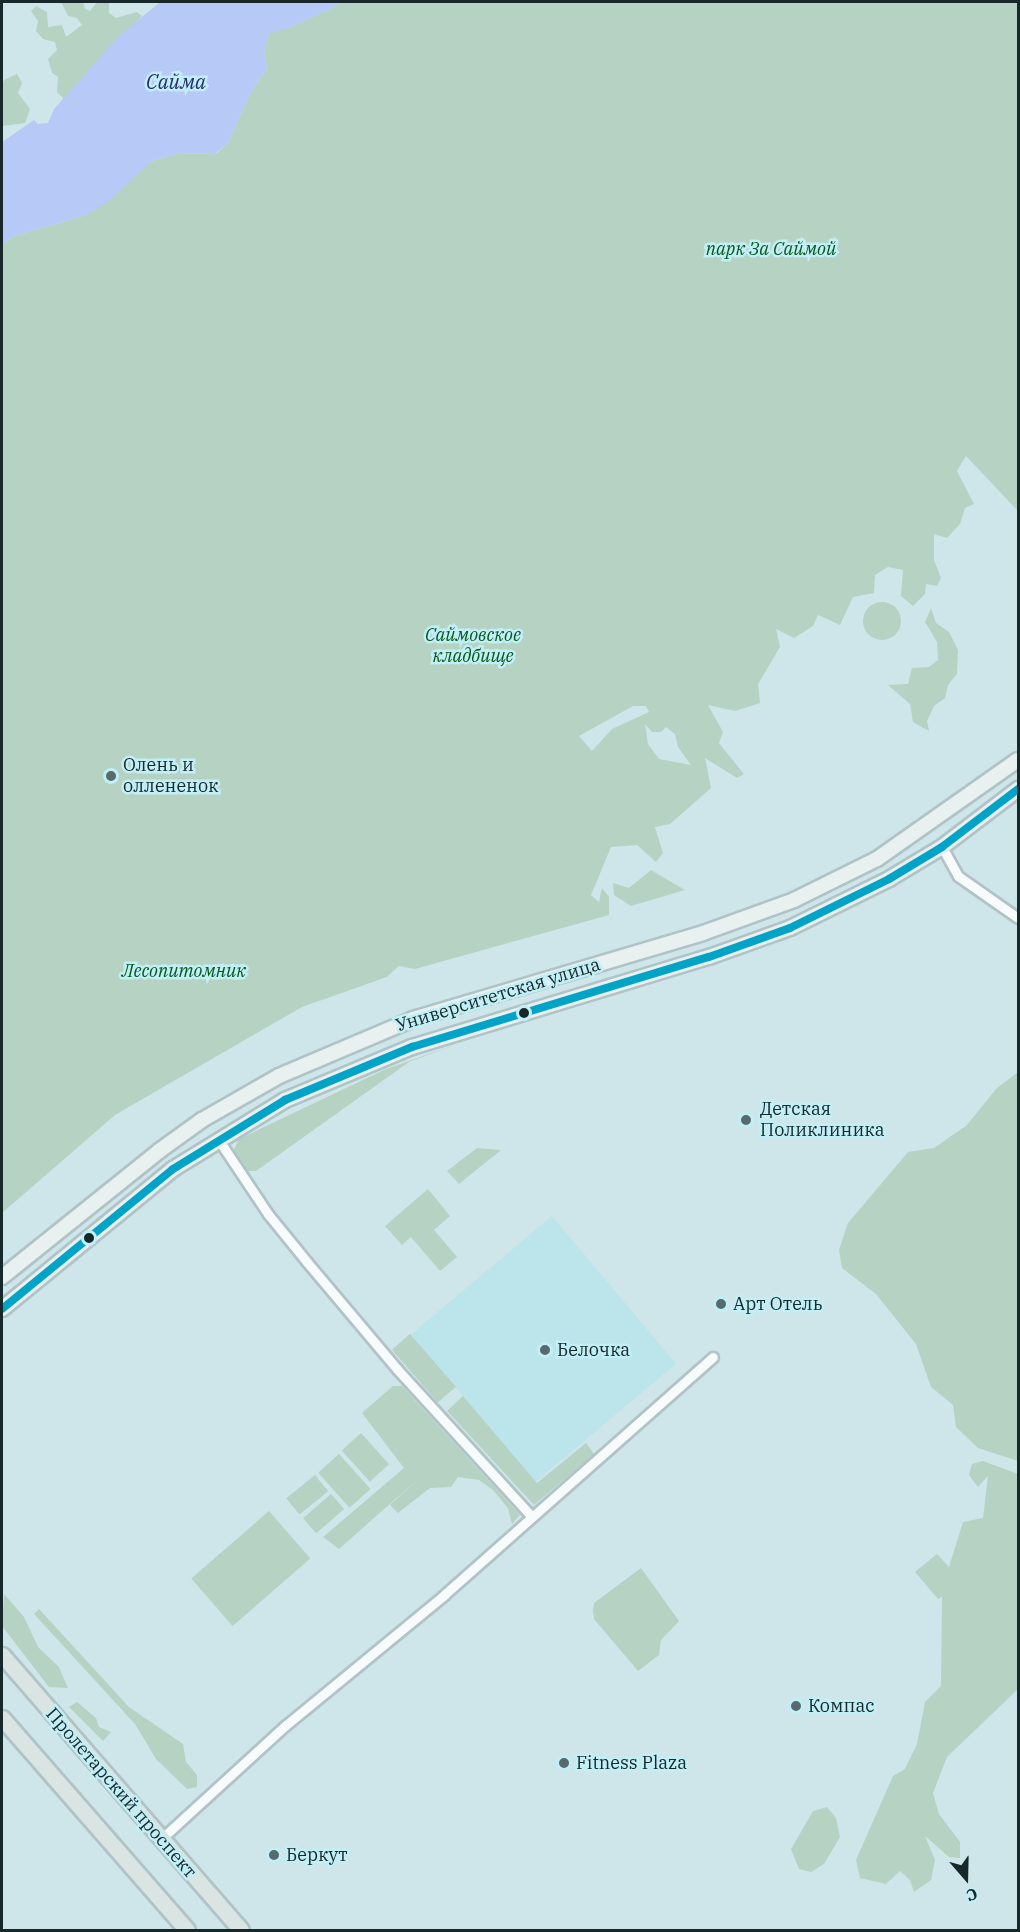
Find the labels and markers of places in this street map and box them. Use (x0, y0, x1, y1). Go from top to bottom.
place label: Олень и оллененок (123, 755, 219, 798)
marker: Олень и оллененок (104, 769, 118, 783)
unlabelled marker (518, 1007, 530, 1019)
place label: Детская Поликлиника (760, 1099, 885, 1142)
marker: Детская Поликлиника (737, 1111, 755, 1129)
unlabelled marker (83, 1232, 95, 1244)
place label: Арт Отель (733, 1293, 822, 1315)
marker: Арт Отель (714, 1297, 728, 1311)
place label: Белочка (557, 1339, 630, 1361)
marker: Белочка (538, 1343, 552, 1357)
place label: Компас (808, 1695, 875, 1717)
marker: Компас (789, 1699, 803, 1713)
place label: Fitness Plaza (576, 1752, 687, 1774)
marker: Fitness Plaza (557, 1756, 571, 1770)
place label: Беркут (286, 1844, 348, 1866)
marker: Беркут (267, 1848, 281, 1862)

